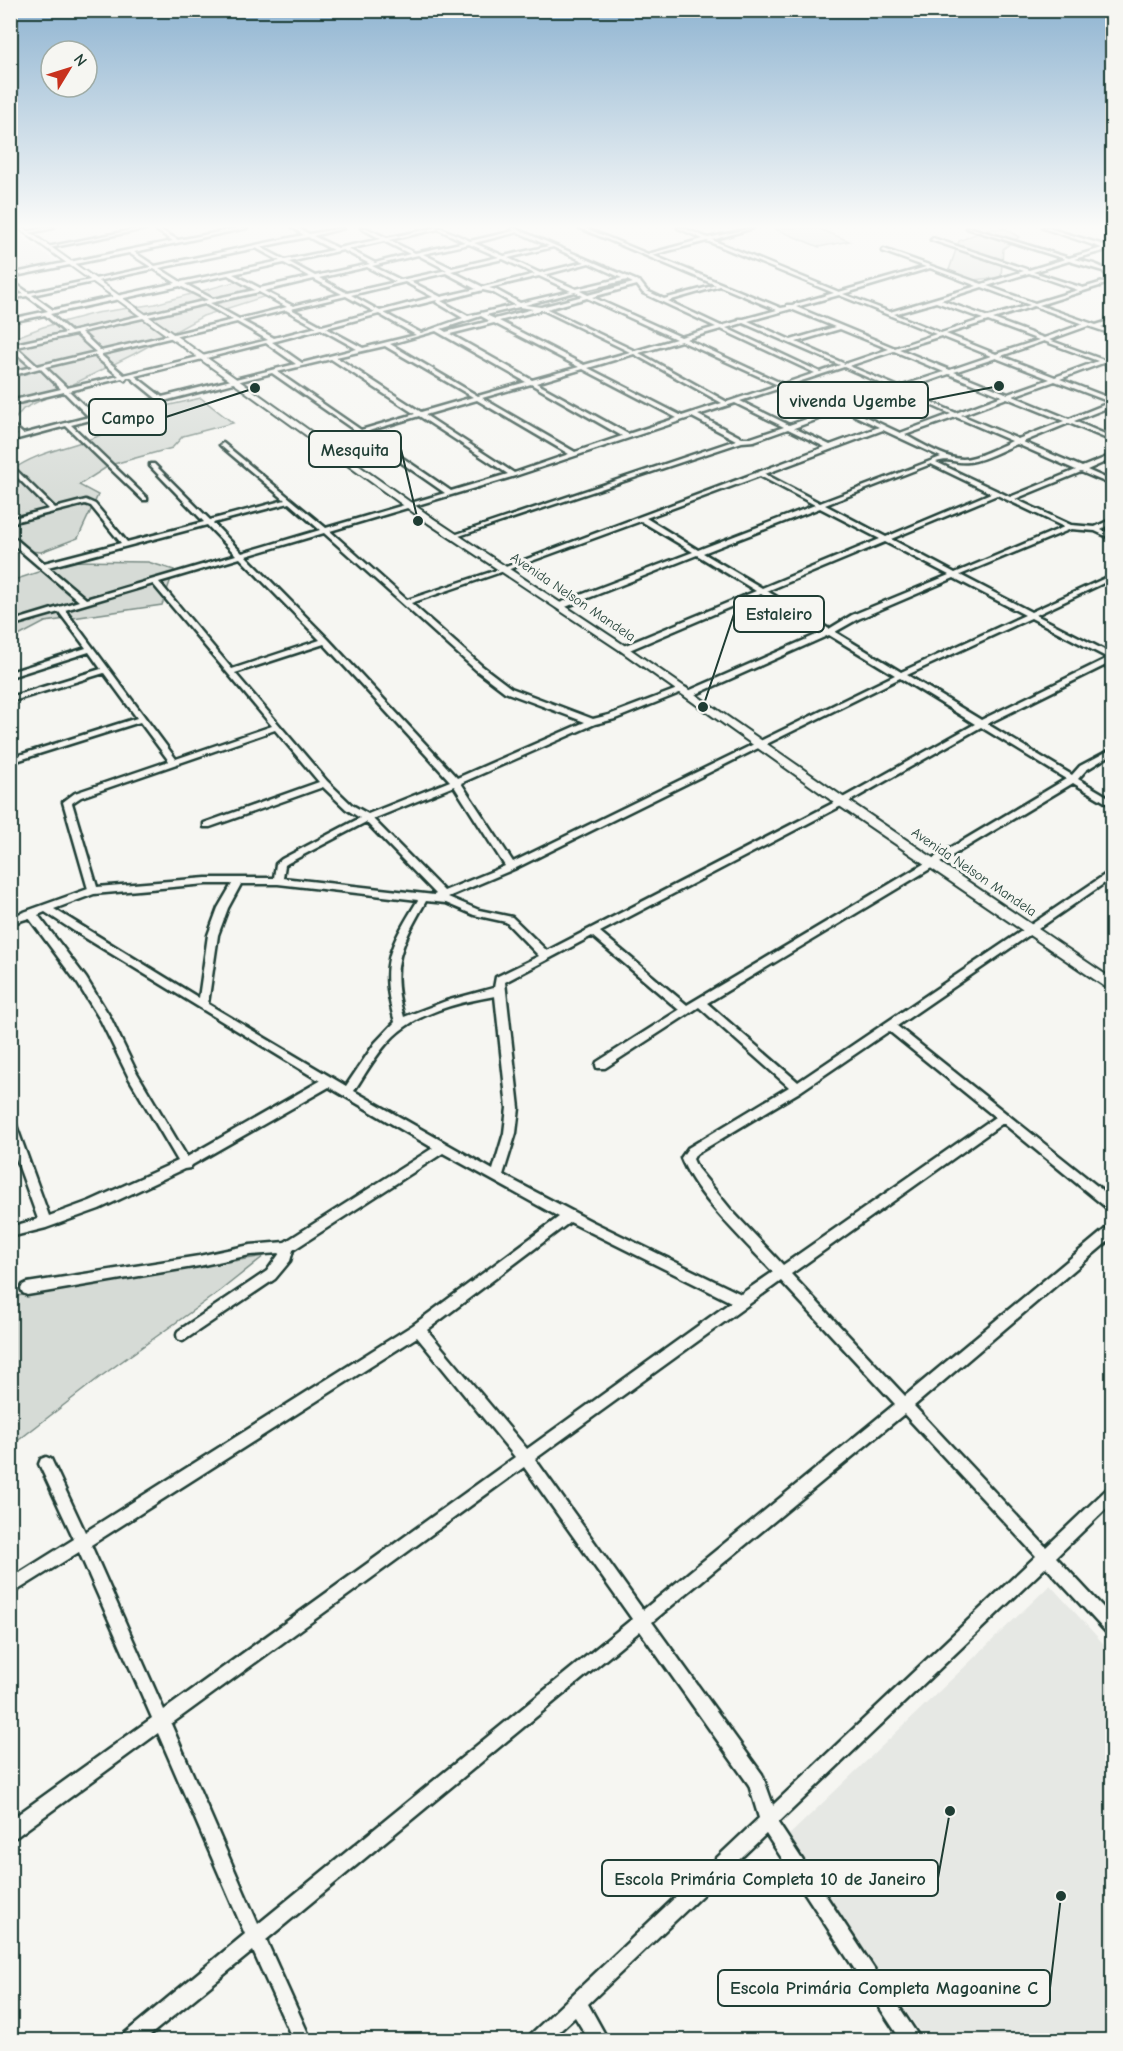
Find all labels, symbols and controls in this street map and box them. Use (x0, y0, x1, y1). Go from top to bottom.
north arrow (39, 39, 99, 99)
text: N (70, 51, 90, 70)
callout: vivenda Ugembe (778, 382, 928, 418)
text: vivenda Ugembe (789, 391, 916, 412)
callout: Campo (89, 399, 166, 435)
text: Campo (102, 408, 154, 429)
callout: Mesquita (309, 431, 401, 467)
text: Mesquita (321, 440, 389, 461)
street label: Avenida Nelson Mandela (507, 549, 639, 645)
callout: Estaleiro (734, 596, 824, 632)
text: Estaleiro (746, 604, 812, 625)
street label: Avenida Nelson Mandela (908, 824, 1040, 920)
callout: Escola Primária Completa 10 de Janeiro (602, 1860, 938, 1896)
text: Escola Primária Completa 10 de Janeiro (614, 1869, 926, 1890)
callout: Escola Primária Completa Magoanine C (718, 1970, 1050, 2006)
text: Escola Primária Completa Magoanine C (730, 1978, 1038, 1999)

